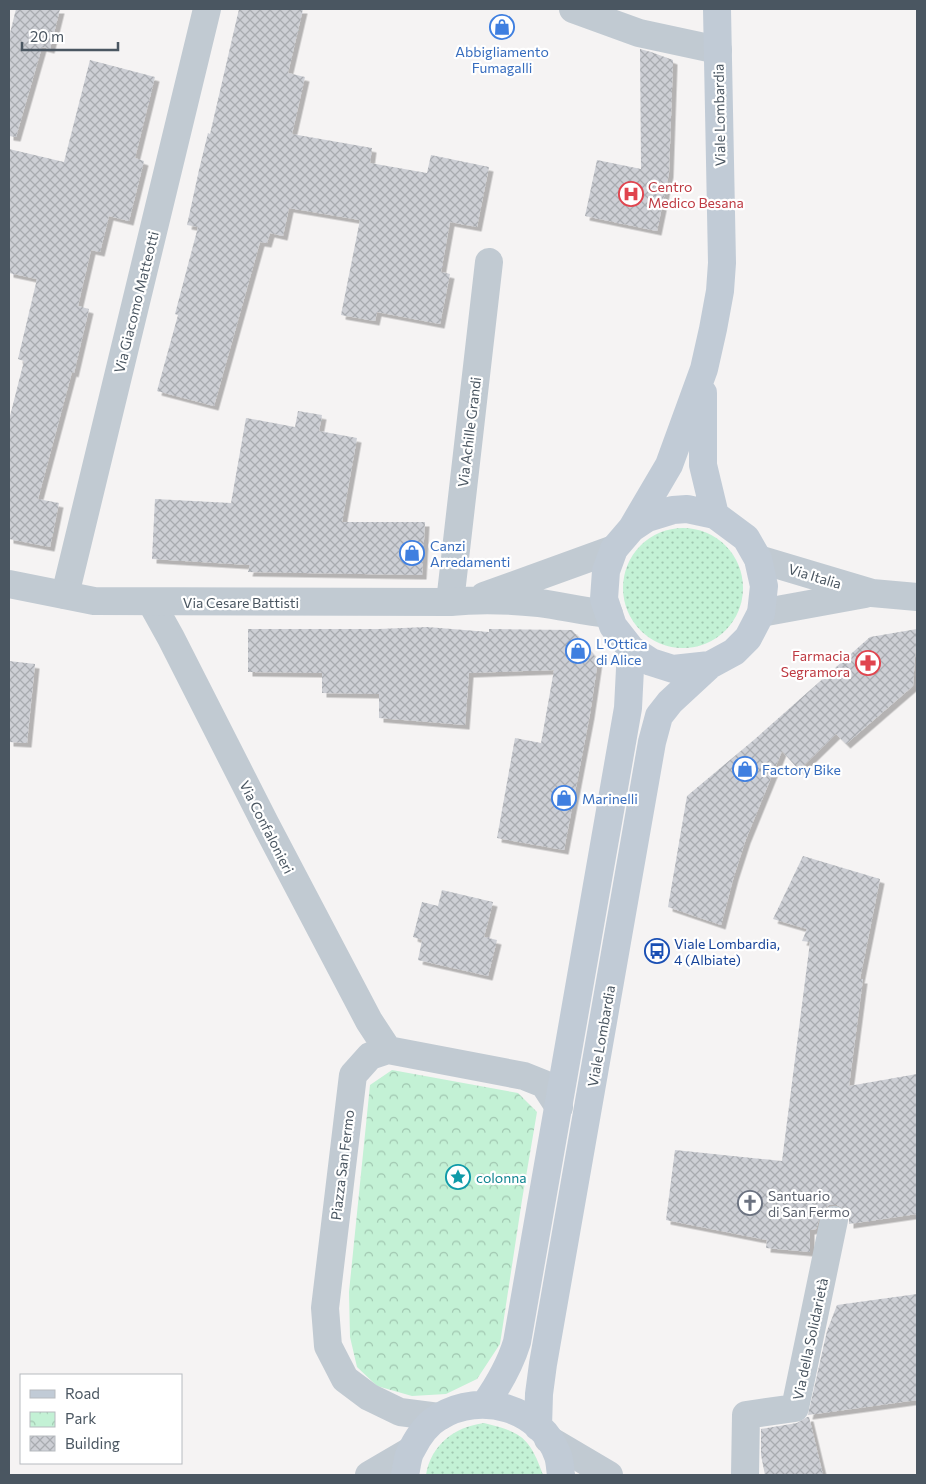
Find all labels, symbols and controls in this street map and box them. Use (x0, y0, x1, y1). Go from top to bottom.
shop icon: Abbigliamento Fumagalli (489, 14, 515, 40)
scale bar (22, 20, 119, 52)
text: 20 m (30, 27, 64, 45)
place label: Abbigliamento Fumagalli (455, 43, 549, 76)
street label: Viale Lombardia (710, 64, 728, 166)
place label: Centro Medico Besana (648, 178, 744, 211)
hospital icon: Centro Medico Besana (618, 181, 644, 207)
street label: Via Giacomo Matteotti (110, 229, 162, 375)
street label: Via Achille Grandi (454, 376, 484, 488)
place label: Canzi Arredamenti (430, 537, 510, 570)
shop icon: Canzi Arredamenti (399, 540, 425, 566)
street label: Via Italia (786, 560, 844, 592)
street label: Via Cesare Battisti (183, 594, 299, 611)
place label: L'Ottica di Alice (596, 635, 648, 668)
shop icon: L'Ottica di Alice (565, 638, 591, 664)
place label: Farmacia Segramora (781, 647, 850, 680)
pharmacy icon: Farmacia Segramora (855, 650, 881, 676)
shop icon: Factory Bike (732, 756, 758, 782)
place label: Factory Bike (762, 761, 841, 778)
street label: Via Confalonieri (236, 778, 298, 876)
shop icon: Marinelli (551, 785, 577, 811)
place label: Marinelli (582, 790, 638, 807)
place label: Viale Lombardia, 4 (Albiate) (674, 935, 780, 968)
bus stop icon: Viale Lombardia, 4 (Albiate) (644, 938, 670, 964)
street label: Viale Lombardia (584, 984, 618, 1088)
street label: Piazza San Fermo (327, 1109, 357, 1221)
place icon: colonna (445, 1164, 471, 1190)
place label: colonna (476, 1169, 527, 1186)
place label: Santuario di San Fermo (768, 1187, 850, 1220)
church icon: Santuario di San Fermo (737, 1190, 763, 1216)
street label: Via della Solidarietà (789, 1276, 831, 1402)
legend (20, 1374, 182, 1464)
text: Road (65, 1384, 100, 1402)
text: Park (65, 1409, 96, 1427)
text: Building (65, 1434, 120, 1452)

